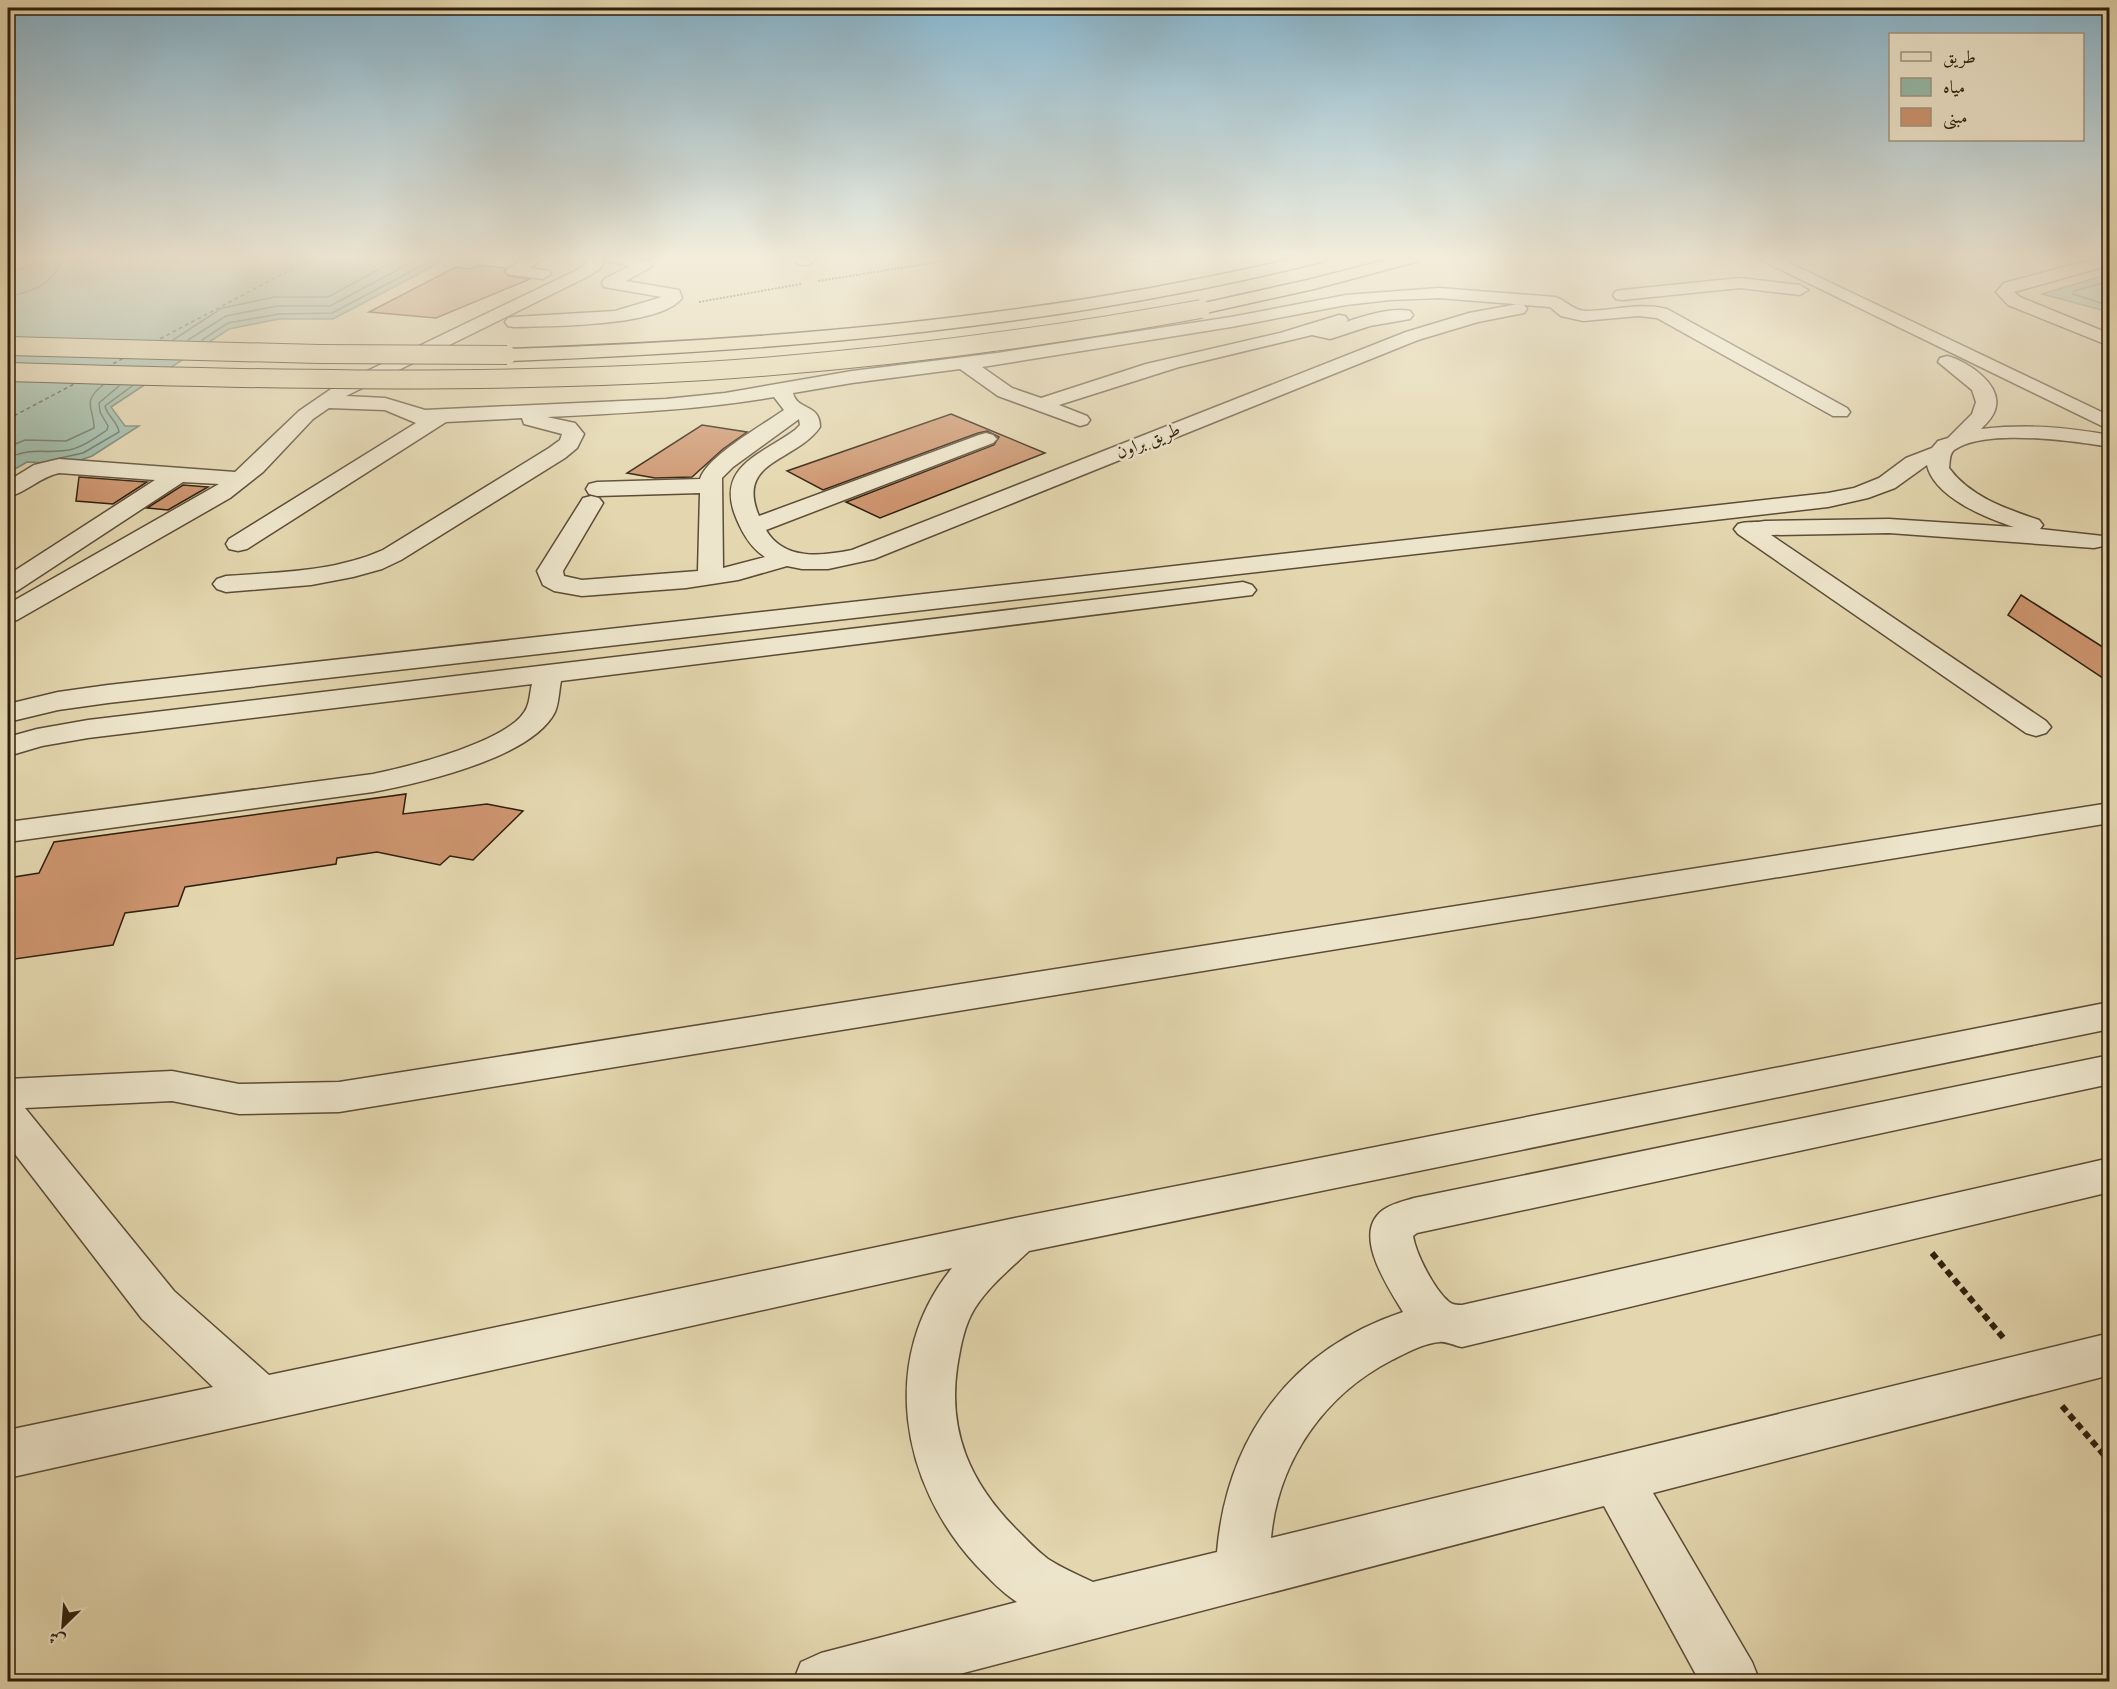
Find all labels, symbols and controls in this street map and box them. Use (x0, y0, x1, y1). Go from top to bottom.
legend (1889, 33, 2084, 141)
text: طريق (1943, 45, 1976, 70)
text: مياه (1943, 75, 1965, 100)
text: مبنى (1943, 105, 1968, 130)
street label: طريق براون (1112, 417, 1184, 465)
north arrow (33, 1596, 93, 1656)
text: ش (45, 1625, 69, 1652)

